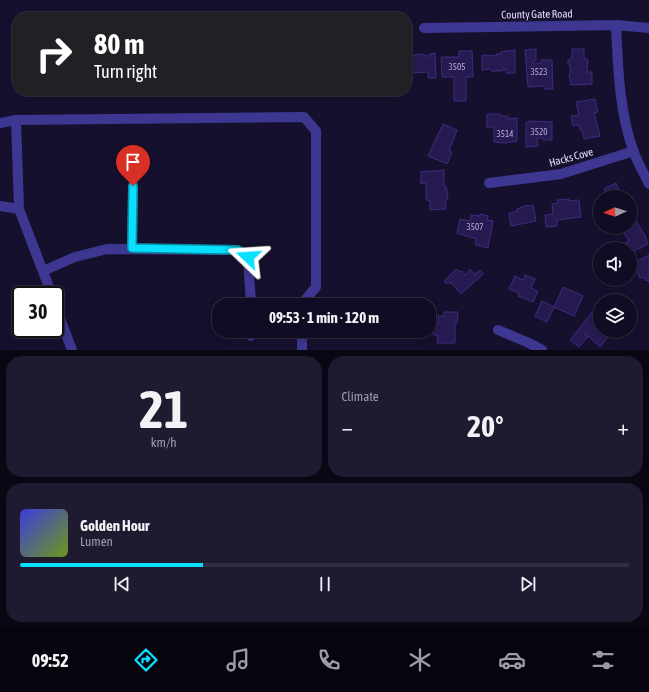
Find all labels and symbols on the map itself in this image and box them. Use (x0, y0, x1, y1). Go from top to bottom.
street label: County Gate Road (501, 7, 573, 21)
house number: 3505 (449, 62, 465, 72)
house number: 3523 (531, 67, 547, 77)
house number: 3520 (531, 127, 547, 137)
house number: 3514 (497, 129, 513, 139)
pin (116, 145, 150, 186)
street label: Hacks Cove (548, 145, 594, 169)
north arrow (593, 190, 637, 234)
house number: 3507 (467, 222, 483, 232)
position arrow (227, 236, 269, 278)
speed limit sign: 30 (12, 286, 64, 338)

